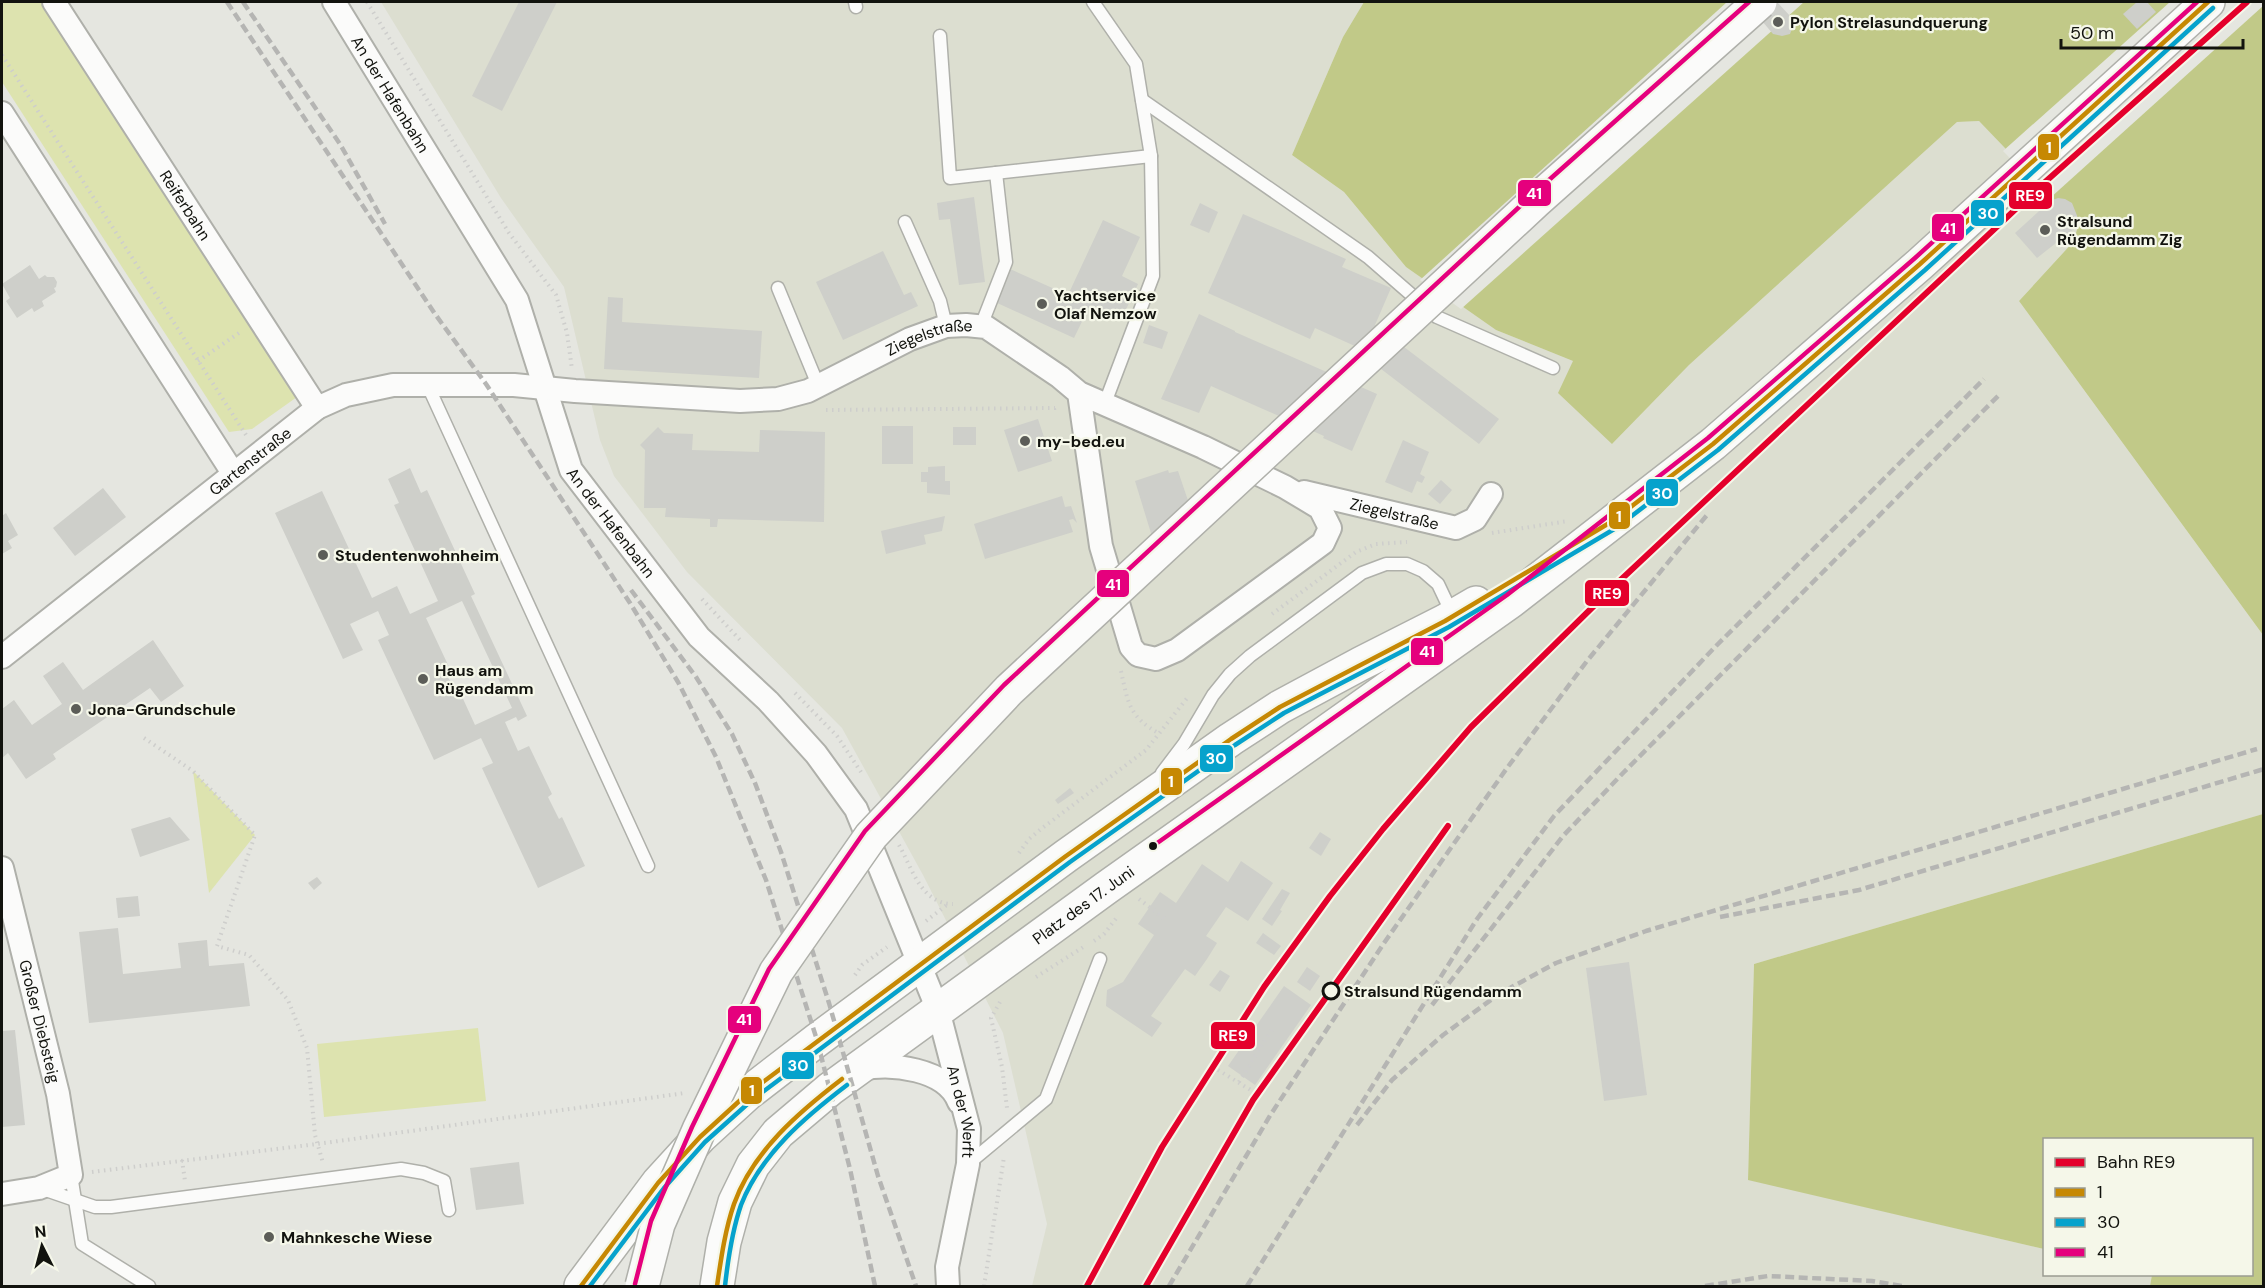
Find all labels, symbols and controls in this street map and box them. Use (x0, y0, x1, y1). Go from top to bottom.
place label: Pylon Strelasundquerung (1790, 12, 1988, 33)
scale bar (2061, 12, 2242, 50)
marker: Pylon Strelasundquerung (1771, 15, 1785, 29)
text: 50 m (2070, 21, 2114, 45)
street label: An der Hafenbahn (346, 32, 434, 157)
line badge: 1 (2037, 133, 2060, 161)
text: 1 (2046, 137, 2052, 158)
street label: Reiferbahn (155, 166, 216, 244)
line badge: 41 (1517, 179, 1552, 207)
line badge: RE9 (2008, 181, 2053, 210)
text: 41 (1526, 183, 1542, 204)
text: RE9 (2015, 185, 2045, 206)
line badge: 30 (1970, 199, 2005, 227)
text: 30 (1978, 203, 1998, 224)
place label: Stralsund Rügendamm Zig (2057, 211, 2183, 250)
line badge: 41 (1931, 213, 1965, 242)
text: 41 (1940, 218, 1956, 239)
marker: Stralsund Rügendamm Zig (2038, 223, 2052, 237)
place label: Yachtservice Olaf Nemzow (1054, 285, 1157, 324)
marker: Yachtservice Olaf Nemzow (1035, 297, 1049, 311)
street label: Ziegelstraße (882, 315, 974, 361)
street label: Gartenstraße (205, 422, 296, 500)
place label: my-bed.eu (1037, 431, 1125, 452)
marker: my-bed.eu (1018, 434, 1032, 448)
street label: An der Hafenbahn (562, 463, 660, 582)
line badge: 30 (1645, 478, 1679, 507)
text: 30 (1652, 483, 1672, 504)
street label: Ziegelstraße (1348, 493, 1441, 535)
line badge: 1 (1608, 501, 1631, 530)
text: 1 (1616, 506, 1622, 527)
place label: Studentenwohnheim (335, 545, 499, 566)
marker: Studentenwohnheim (316, 548, 330, 562)
line badge: 41 (1096, 569, 1130, 598)
text: 41 (1105, 574, 1121, 595)
line badge: RE9 (1584, 579, 1630, 607)
text: RE9 (1592, 583, 1622, 604)
line badge: 41 (1410, 637, 1444, 666)
text: 41 (1419, 641, 1435, 662)
place label: Haus am Rügendamm (435, 660, 534, 699)
marker: Haus am Rügendamm (416, 672, 430, 686)
place label: Jona-Grundschule (88, 699, 236, 720)
marker: Jona-Grundschule (69, 702, 83, 716)
line badge: 30 (1199, 744, 1234, 773)
text: 30 (1206, 748, 1226, 769)
line badge: 1 (1160, 767, 1183, 796)
text: 1 (1168, 771, 1174, 792)
unlabelled marker (1147, 840, 1159, 852)
street label: Platz des 17. Juni (1028, 861, 1139, 949)
street label: Großer Diebsteig (14, 958, 65, 1085)
place label: Stralsund Rügendamm (1344, 981, 1522, 1002)
marker: Stralsund Rügendamm (1322, 982, 1340, 1000)
line badge: 41 (727, 1005, 762, 1034)
text: 41 (736, 1009, 752, 1030)
line badge: RE9 (1210, 1021, 1256, 1050)
text: RE9 (1218, 1025, 1248, 1046)
line badge: 30 (781, 1051, 815, 1080)
text: 30 (788, 1055, 808, 1076)
street label: An der Werft (942, 1063, 980, 1159)
line badge: 1 (740, 1076, 763, 1105)
text: 1 (749, 1080, 755, 1101)
legend (2043, 1138, 2253, 1276)
text: Bahn RE9 (2097, 1150, 2175, 1174)
text: 1 (2097, 1180, 2103, 1204)
text: 30 (2097, 1210, 2120, 1234)
north arrow (12, 1216, 72, 1276)
text: N (34, 1221, 47, 1243)
place label: Mahnkesche Wiese (281, 1227, 432, 1248)
marker: Mahnkesche Wiese (262, 1230, 276, 1244)
text: 41 (2097, 1240, 2114, 1264)

